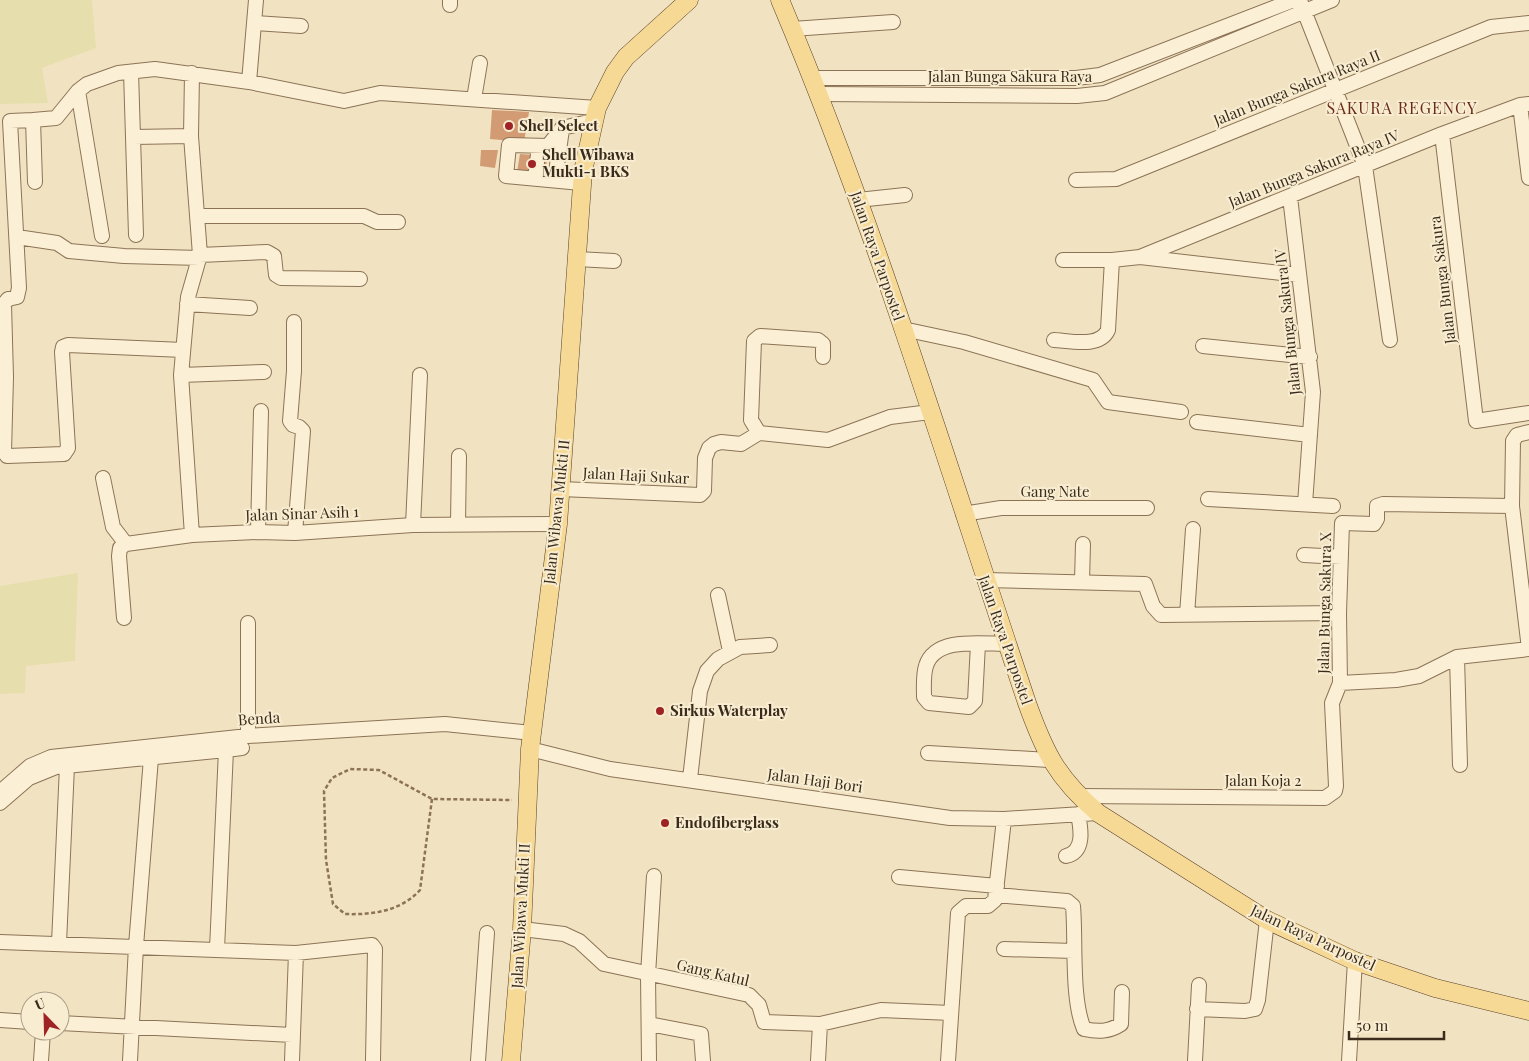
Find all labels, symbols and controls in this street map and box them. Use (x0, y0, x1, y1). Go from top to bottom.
street label: Jalan Bunga Sakura Raya II (1209, 44, 1383, 130)
street label: Jalan Bunga Sakura Raya (927, 66, 1093, 86)
district label: SAKURA REGENCY (1327, 97, 1477, 118)
place label: Shell Select (519, 115, 599, 135)
marker: Shell Select (503, 120, 515, 132)
street label: Jalan Bunga Sakura Raya IV (1224, 124, 1402, 212)
place label: Shell Wibawa Mukti-1 BKS (542, 144, 635, 181)
marker: Shell Wibawa Mukti-1 BKS (526, 158, 538, 170)
street label: Jalan Raya Parpostel (846, 187, 909, 323)
street label: Jalan Bunga Sakura (1424, 214, 1460, 346)
street label: Jalan Bunga Sakura IV (1269, 247, 1305, 397)
street label: Jalan Wibawa Mukti II (538, 439, 574, 586)
street label: Jalan Haji Sukar (581, 462, 690, 488)
street label: Gang Nate (1020, 481, 1090, 501)
street label: Jalan Sinar Asih 1 (244, 501, 360, 525)
street label: Jalan Bunga Sakura X (1313, 531, 1335, 675)
street label: Jalan Raya Parpostel (974, 571, 1037, 707)
place label: Sirkus Waterplay (670, 700, 788, 720)
marker: Sirkus Waterplay (654, 705, 666, 717)
street label: Benda (237, 707, 281, 729)
street label: Jalan Haji Bori (765, 763, 865, 797)
street label: Jalan Koja 2 (1224, 770, 1301, 790)
place label: Endofiberglass (675, 812, 779, 832)
marker: Endofiberglass (659, 817, 671, 829)
street label: Jalan Wibawa Mukti II (506, 843, 534, 990)
street label: Jalan Raya Parpostel (1247, 899, 1379, 975)
street label: Gang Katul (675, 954, 752, 990)
north arrow (20, 991, 70, 1041)
text: U (32, 993, 48, 1014)
scale bar (1349, 1008, 1444, 1040)
text: 50 m (1356, 1015, 1389, 1035)

